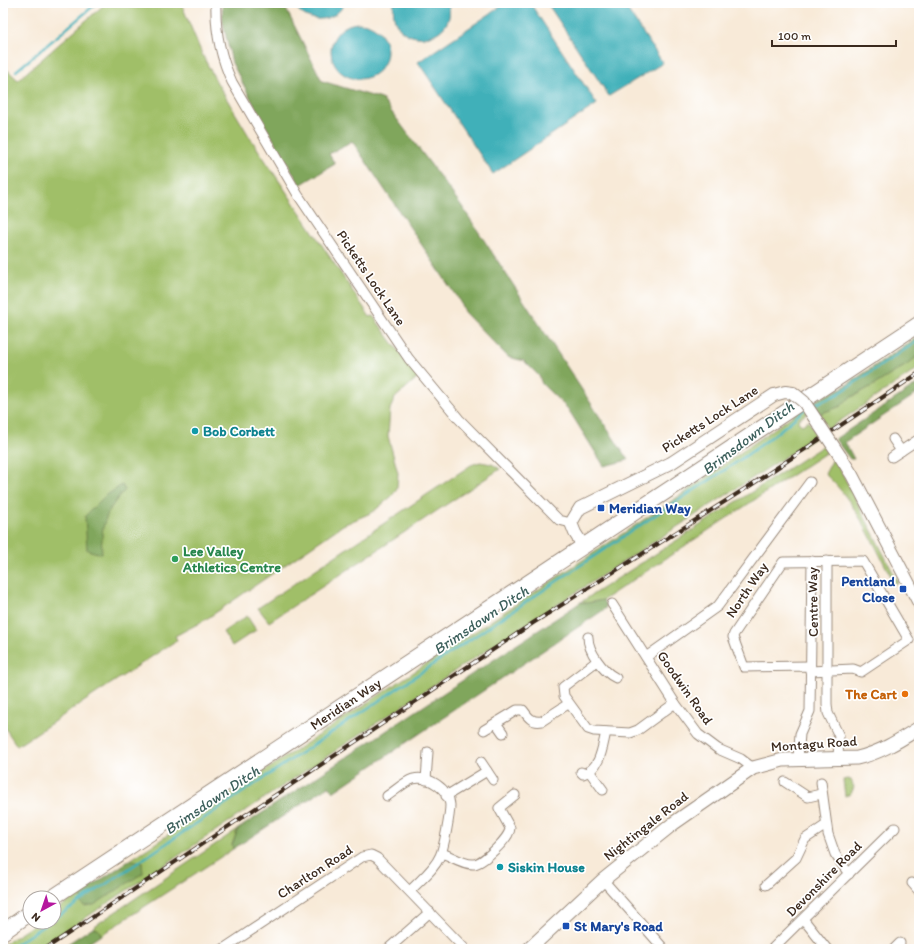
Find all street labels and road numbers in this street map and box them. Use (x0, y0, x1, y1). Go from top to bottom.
street label: Picketts Lock Lane (333, 227, 409, 329)
street label: Picketts Lock Lane (659, 381, 762, 456)
street label: North Way (722, 559, 772, 621)
street label: Centre Way (804, 566, 822, 637)
street label: Goodwin Road (653, 648, 717, 728)
street label: Meridian Way (307, 674, 385, 733)
street label: Montagu Road (770, 732, 858, 755)
street label: Nightingale Road (600, 787, 692, 864)
street label: Devonshire Road (783, 837, 866, 920)
street label: Charlton Road (274, 841, 356, 903)

